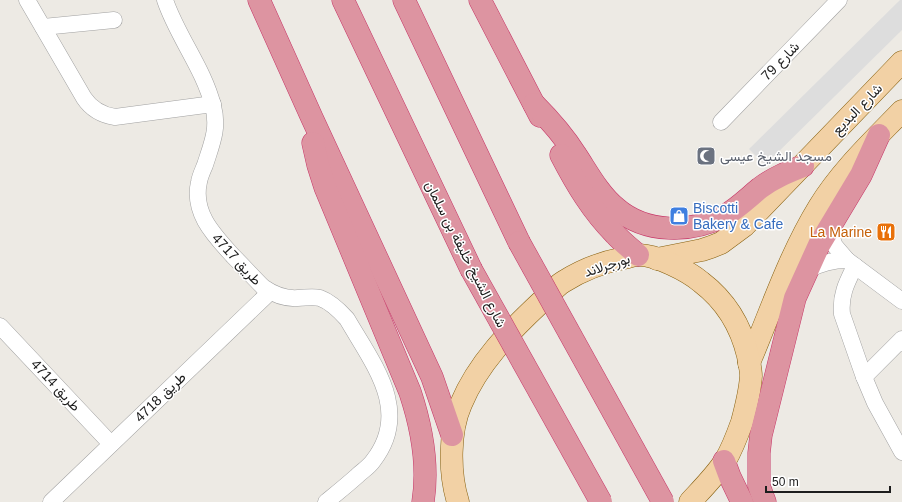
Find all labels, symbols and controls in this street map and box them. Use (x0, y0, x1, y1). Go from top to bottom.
street label: شارع 79 (758, 38, 804, 86)
street label: شارع البديع (829, 80, 888, 140)
mosque icon: مسجد الشيخ عيسى (695, 145, 717, 167)
place label: مسجد الشيخ عيسى (720, 148, 832, 167)
street label: شارع الشيخ خليفة بن سلمان (419, 178, 510, 331)
place label: Biscotti Bakery & Cafe (693, 200, 783, 232)
shop icon: Biscotti Bakery & Cafe (668, 205, 690, 227)
restaurant icon: La Marine (875, 221, 897, 243)
place label: La Marine (810, 224, 872, 240)
street label: طريق 4717 (208, 230, 265, 289)
street label: بورجرلاند (582, 250, 632, 281)
street label: طريق 4714 (27, 356, 84, 415)
street label: طريق 4718 (131, 369, 190, 426)
scale bar (766, 468, 890, 494)
text: 50 m (772, 475, 799, 489)

